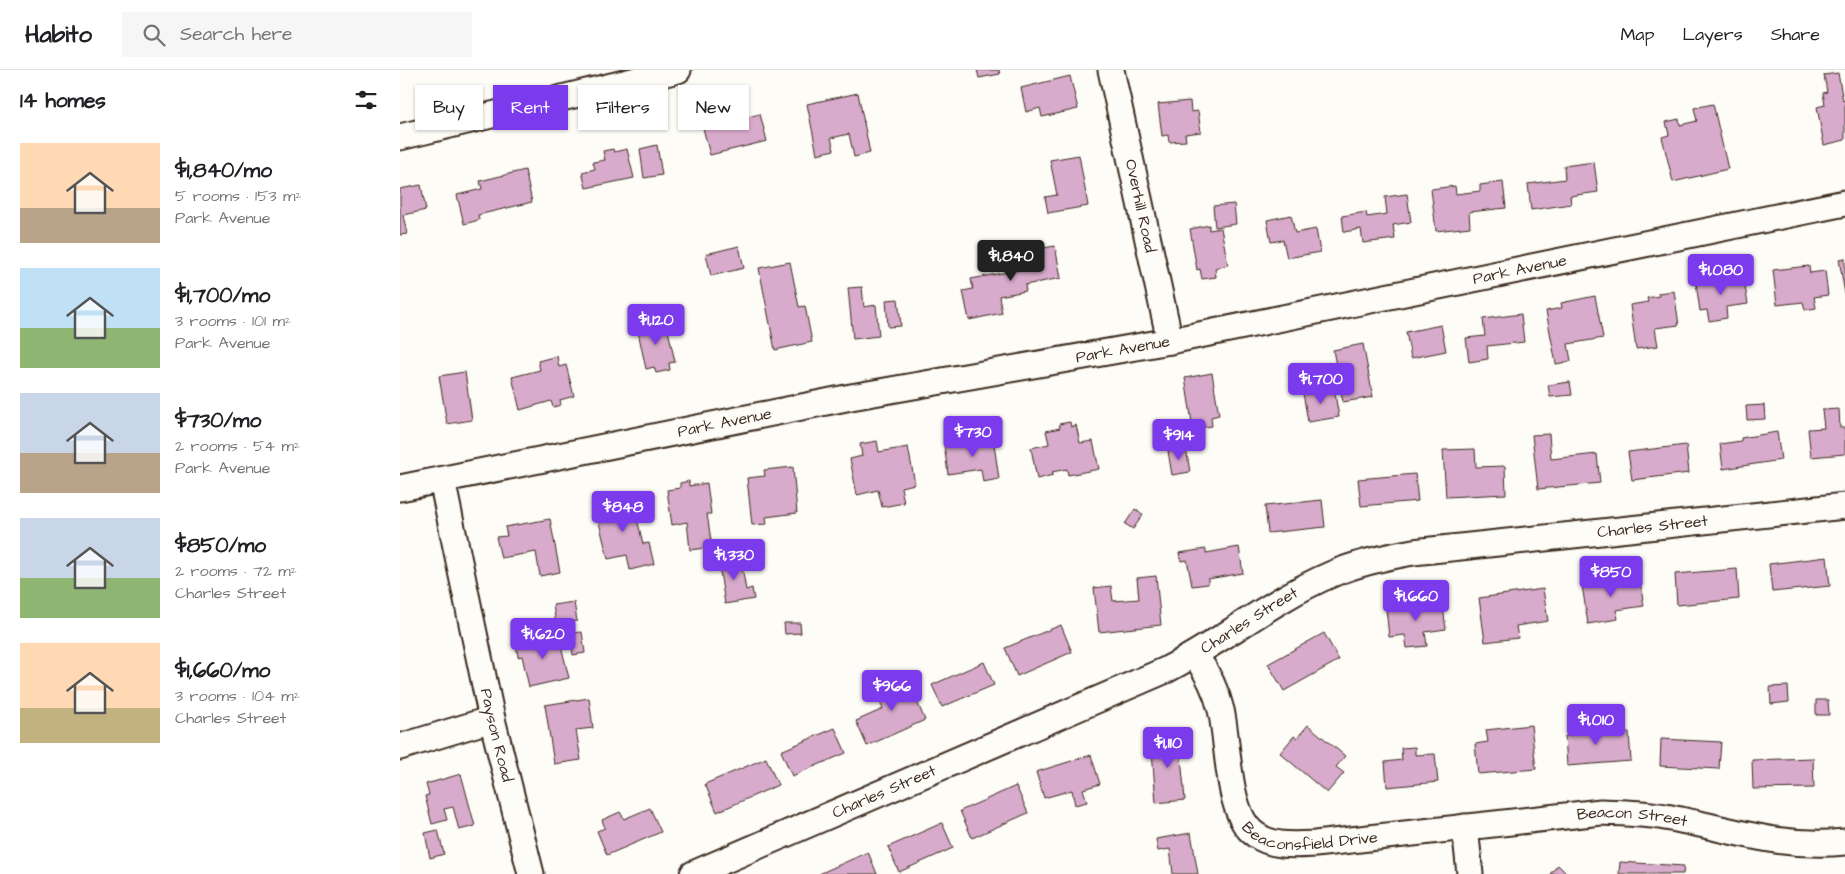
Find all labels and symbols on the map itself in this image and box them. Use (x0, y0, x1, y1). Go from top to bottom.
street label: Overhill Road (1120, 157, 1161, 255)
pin: $1,840 (970, 240, 1052, 282)
street label: Park Avenue (1471, 249, 1569, 290)
pin: $1,080 (1680, 254, 1762, 296)
pin: $1,120 (615, 304, 697, 346)
street label: Park Avenue (1074, 330, 1172, 368)
pin: $1,700 (1280, 362, 1362, 405)
street label: Park Avenue (676, 402, 774, 443)
pin: $730 (943, 416, 1003, 458)
pin: $914 (1149, 418, 1209, 461)
pin: $848 (593, 490, 653, 533)
street label: Charles Street (1596, 510, 1709, 543)
pin: $1,330 (693, 538, 775, 581)
pin: $850 (1581, 556, 1641, 598)
pin: $1,660 (1375, 580, 1457, 622)
street label: Charles Street (1196, 581, 1302, 659)
pin: $1,620 (502, 618, 584, 660)
pin: $966 (862, 670, 922, 712)
street label: Payson Road (475, 687, 518, 784)
pin: $1,010 (1555, 704, 1637, 746)
pin: $1,110 (1127, 726, 1209, 769)
street label: Charles Street (829, 759, 940, 824)
street label: Beacon Street (1576, 801, 1690, 832)
street label: Beaconsfield Drive (1236, 817, 1379, 856)

